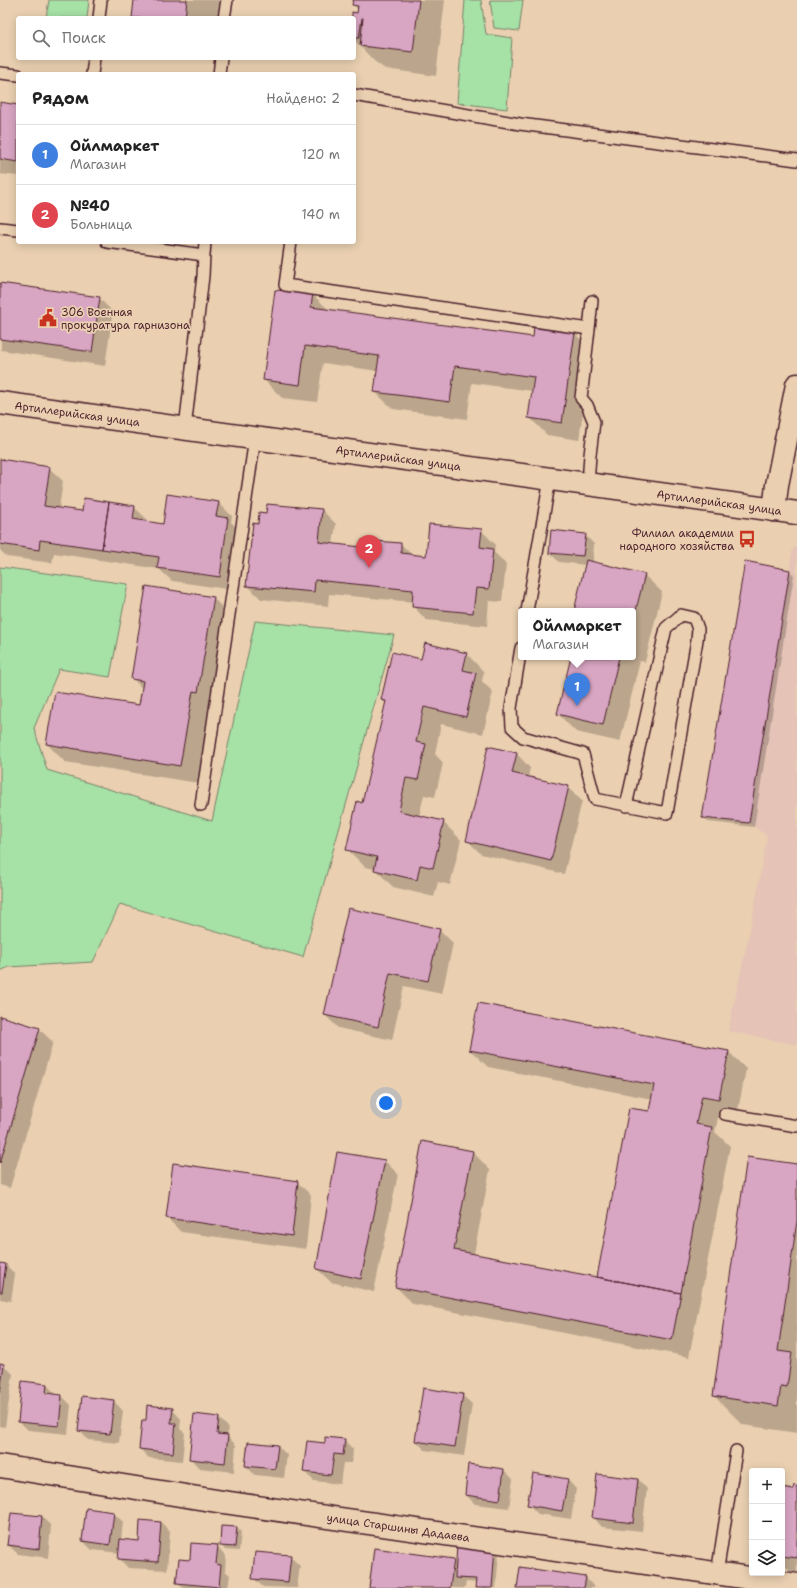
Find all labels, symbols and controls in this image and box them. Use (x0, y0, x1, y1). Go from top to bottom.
search box (16, 16, 356, 60)
icon: search (30, 27, 52, 49)
text: Поиск (62, 28, 106, 48)
text: Рядом (32, 87, 89, 109)
text: Найдено: 2 (266, 90, 340, 107)
text: Ойлмаркет (70, 136, 159, 156)
text: 1 (42, 146, 48, 163)
text: 120 m (302, 146, 340, 163)
text: Магазин (70, 156, 126, 173)
text: №40 (70, 196, 110, 216)
text: 2 (40, 206, 50, 223)
text: 140 m (301, 206, 340, 223)
text: Больница (70, 216, 132, 233)
place label: 306 Военная прокуратура гарнизона (61, 305, 190, 333)
public building icon: 306 Военная прокуратура гарнизона (38, 308, 58, 328)
street label: Артиллерийская улица (14, 398, 141, 430)
street label: Артиллерийская улица (335, 442, 462, 474)
street label: Артиллерийская улица (656, 486, 783, 518)
place label: Филиал академии народного хозяйства (619, 526, 734, 554)
bus stop icon: Филиал академии народного хозяйства (737, 529, 757, 549)
pin: 2 (356, 535, 382, 568)
popup (518, 608, 636, 660)
text: Ойлмаркет (532, 616, 622, 636)
text: Магазин (532, 636, 589, 653)
pin: 1 (564, 673, 590, 706)
your location (376, 1093, 396, 1113)
map controls (749, 1468, 785, 1576)
button: + (749, 1468, 785, 1504)
button: − (749, 1504, 785, 1540)
street label: улица Старшины Дадаева (326, 1510, 471, 1545)
button: layers (749, 1540, 785, 1576)

